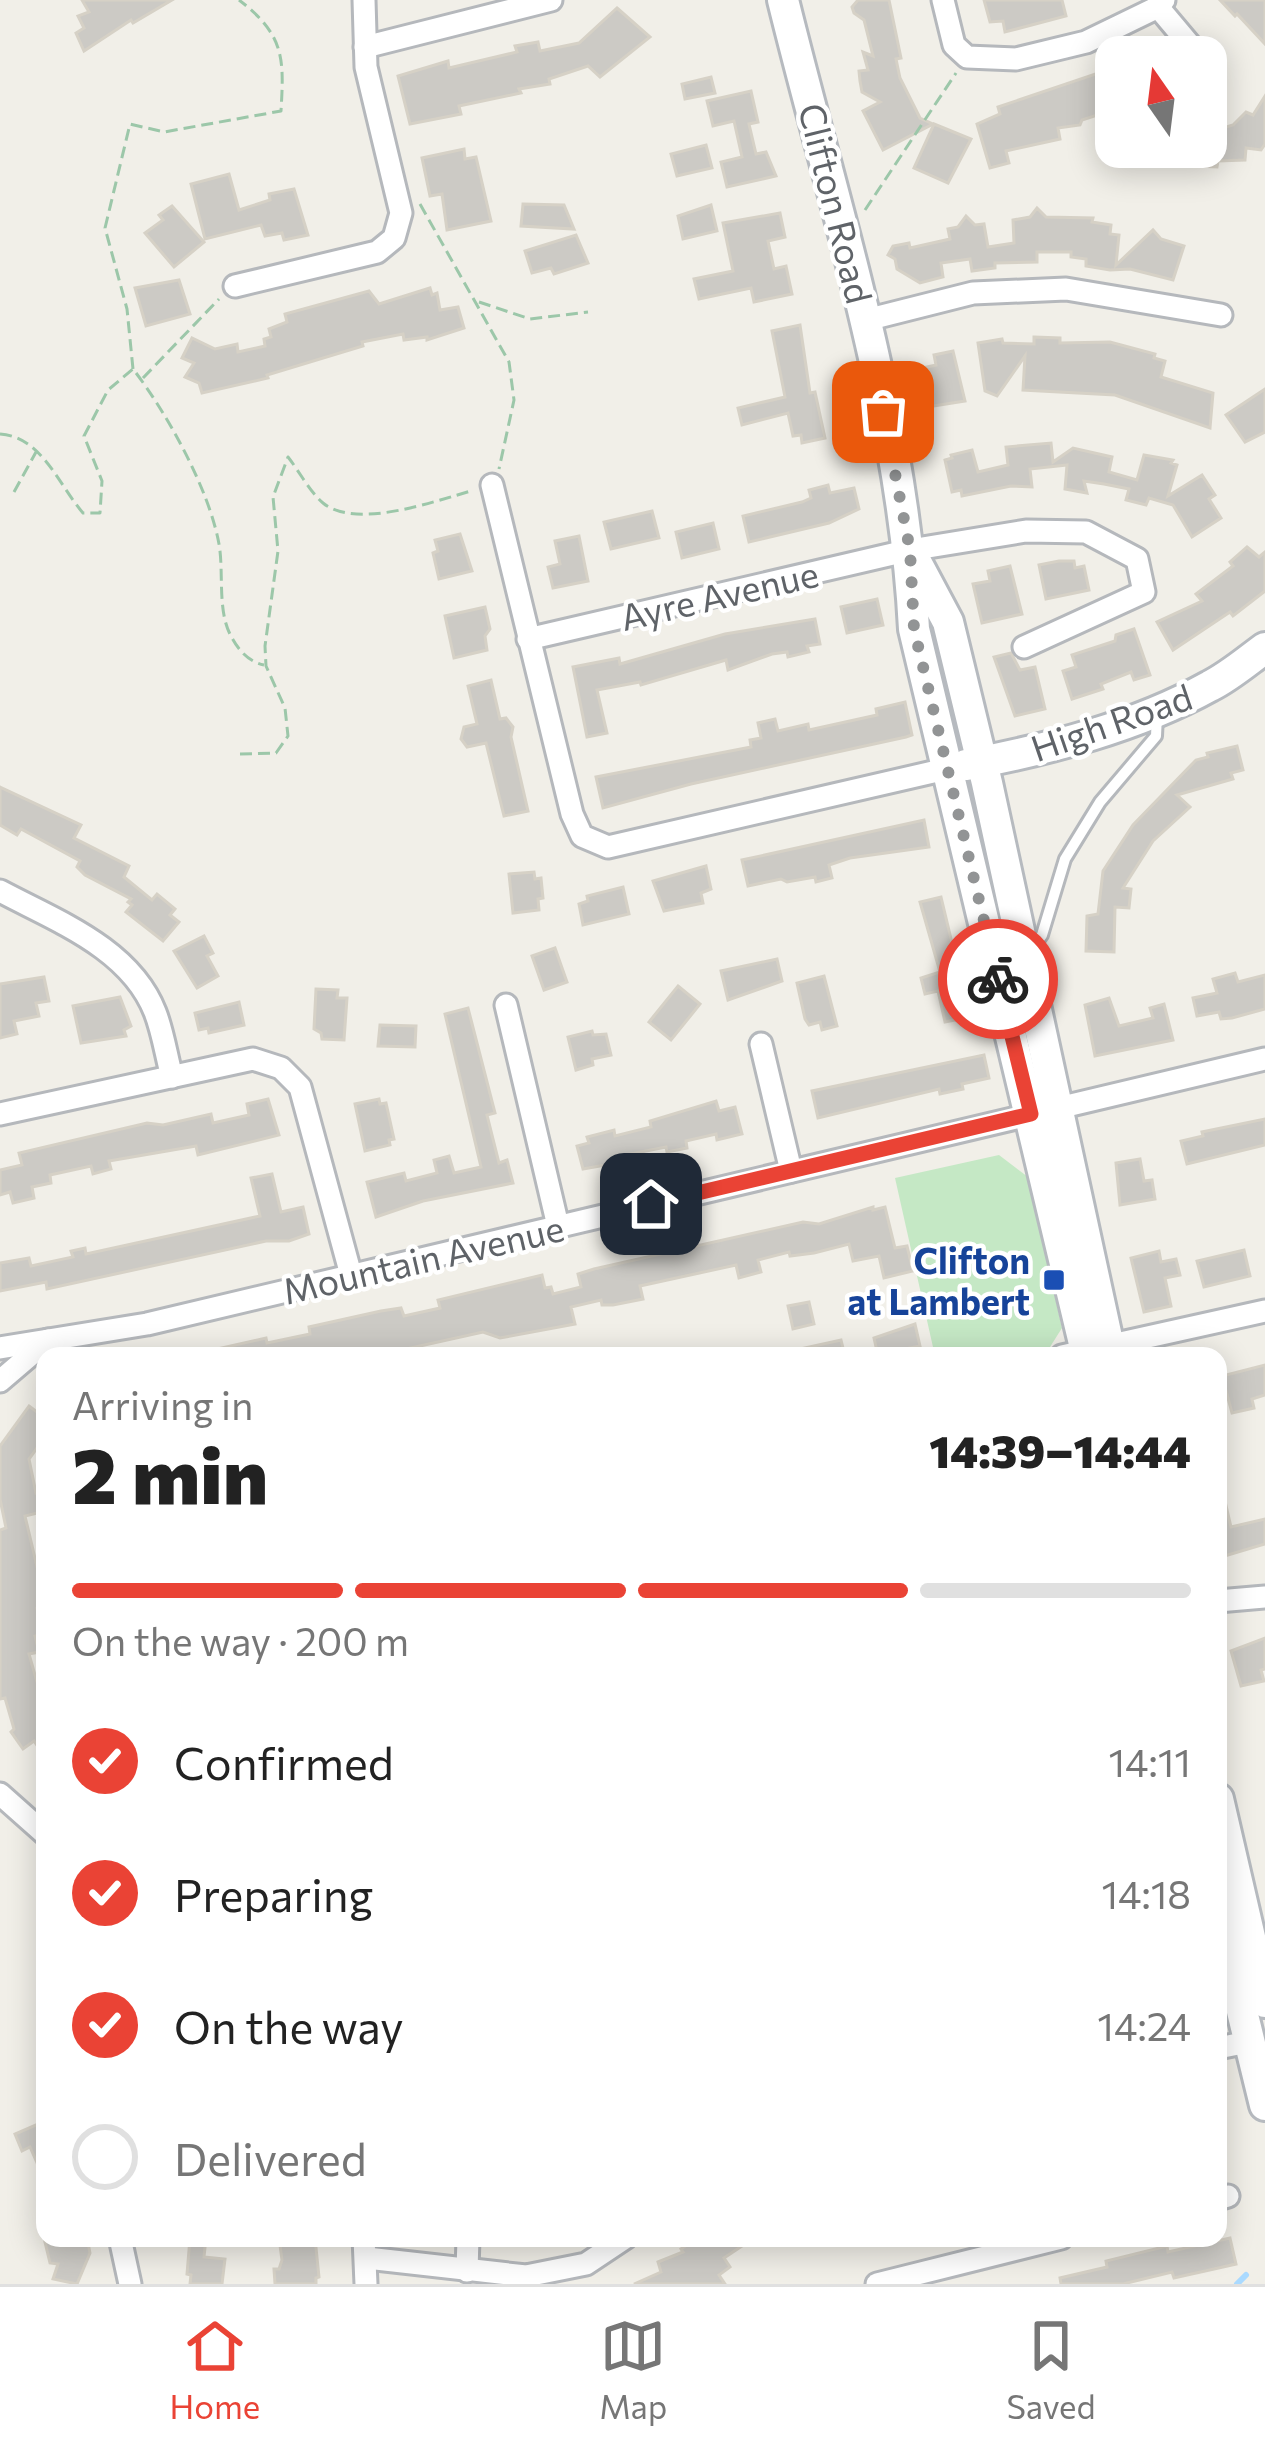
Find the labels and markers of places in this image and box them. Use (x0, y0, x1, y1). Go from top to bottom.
pin (832, 361, 934, 463)
pin (600, 1153, 702, 1255)
place label: Clifton at Lambert (847, 1237, 1030, 1322)
marker: Clifton at Lambert (1041, 1267, 1067, 1293)

